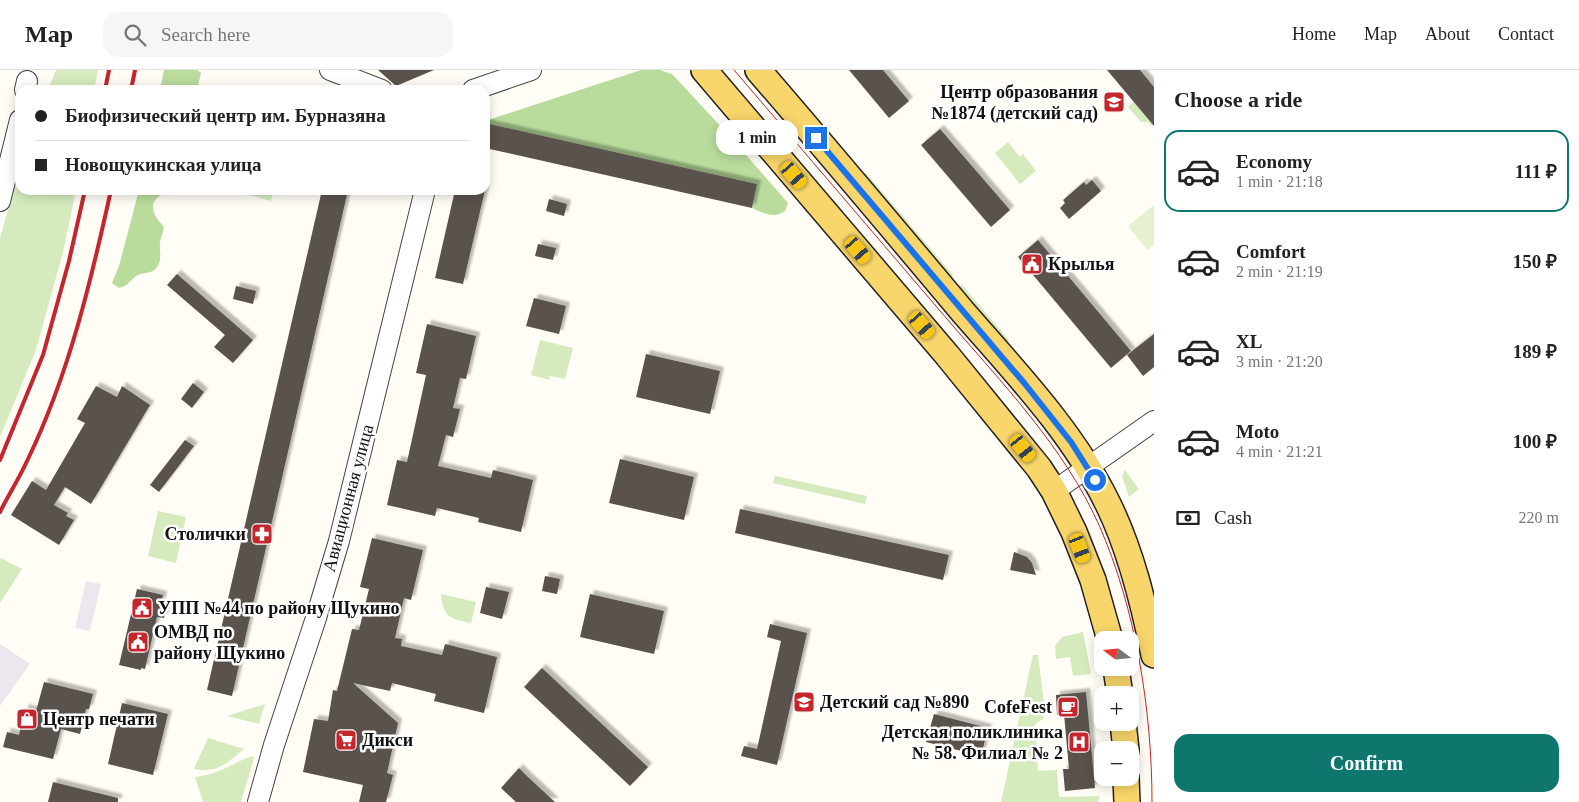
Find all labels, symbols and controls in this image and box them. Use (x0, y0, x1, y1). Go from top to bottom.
search box (103, 12, 453, 57)
text: Map (25, 21, 73, 47)
icon: search (121, 21, 149, 49)
text: Search here (161, 24, 250, 45)
text: Home (1292, 24, 1336, 44)
text: Map (1364, 24, 1397, 44)
text: About (1425, 24, 1470, 44)
text: Contact (1498, 24, 1554, 44)
place label: Центр образования №1874 (детский сад) (931, 82, 1098, 124)
text: Choose a ride (1174, 87, 1302, 112)
school or university icon: Центр образования №1874 (детский сад) (1102, 90, 1126, 114)
text: Биофизический центр им. Бурназяна (65, 105, 386, 126)
callout: 1 min (716, 120, 798, 156)
route end (805, 127, 827, 149)
text: 1 min (738, 129, 776, 146)
icon: car (1176, 149, 1221, 194)
text: Economy (1236, 151, 1312, 172)
text: Новощукинская улица (65, 154, 262, 175)
car (778, 159, 809, 191)
text: 111 ₽ (1515, 161, 1557, 182)
text: 1 min · 21:18 (1236, 173, 1323, 190)
car (842, 234, 873, 266)
icon: car (1176, 239, 1221, 284)
text: Comfort (1236, 241, 1306, 262)
text: 150 ₽ (1513, 251, 1557, 272)
public building icon: Крылья (1020, 252, 1044, 276)
place label: Крылья (1048, 254, 1115, 274)
text: 2 min · 21:19 (1236, 263, 1323, 280)
car (906, 309, 937, 341)
icon: car (1176, 329, 1221, 374)
text: XL (1236, 331, 1262, 352)
text: 189 ₽ (1513, 341, 1557, 362)
text: 3 min · 21:20 (1236, 353, 1323, 370)
icon: car (1176, 419, 1221, 464)
text: Moto (1236, 421, 1279, 442)
street label: Авиационная улица (319, 422, 377, 574)
text: 100 ₽ (1513, 431, 1557, 452)
car (1007, 432, 1038, 464)
text: 4 min · 21:21 (1236, 443, 1323, 460)
route start (1084, 469, 1106, 491)
icon: cash (1174, 504, 1202, 532)
text: Cash (1214, 507, 1252, 528)
text: 220 m (1519, 509, 1559, 526)
pharmacy icon: Столички (250, 522, 274, 546)
place label: Столички (165, 524, 246, 544)
car (1067, 531, 1092, 565)
public building icon: УПП №44 по району Щукино (130, 596, 154, 620)
place label: УПП №44 по району Щукино (158, 598, 400, 618)
place label: ОМВД по району Щукино (154, 622, 285, 663)
public building icon: ОМВД по району Щукино (126, 630, 150, 654)
north arrow (1094, 631, 1139, 676)
map controls (1094, 631, 1139, 786)
button: + (1094, 686, 1139, 731)
school or university icon: Детский сад №890 (792, 690, 816, 714)
place label: Детский сад №890 (820, 692, 969, 712)
cafe icon: CofeFest (1056, 695, 1080, 719)
place label: CofeFest (984, 697, 1052, 717)
shop icon: Центр печати (15, 707, 39, 731)
place label: Центр печати (43, 709, 155, 729)
place label: Детская поликлиника № 58. Филиал № 2 (882, 722, 1063, 763)
supermarket icon: Дикси (334, 728, 358, 752)
place label: Дикси (362, 730, 413, 750)
hospital icon: Детская поликлиника № 58. Филиал № 2 (1067, 730, 1091, 754)
button: Confirm (1174, 734, 1559, 792)
button: − (1094, 741, 1139, 786)

